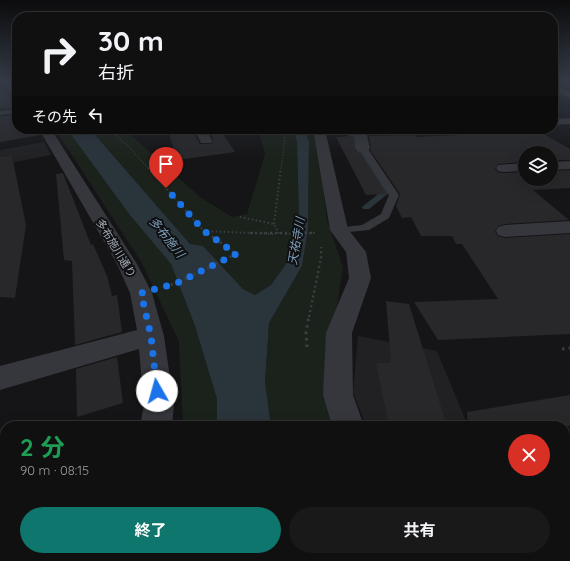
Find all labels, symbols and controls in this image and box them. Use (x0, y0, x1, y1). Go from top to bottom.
text: 30 m (98, 23, 164, 58)
icon: right (32, 28, 84, 80)
text: 右折 (98, 61, 134, 84)
icon: left (85, 104, 107, 126)
text: その先 (32, 107, 77, 126)
map controls (518, 146, 558, 186)
button: layers (518, 146, 558, 186)
pin (149, 147, 183, 188)
icon: arrive (155, 153, 177, 175)
water label: 多布施川 (146, 214, 189, 262)
water label: 天祐寺川 (284, 214, 308, 266)
street label: 多布施川通り (93, 216, 139, 280)
position arrow (136, 370, 178, 412)
text: 2 分 (20, 432, 64, 462)
button: close (508, 434, 550, 476)
text: 90 m · 08:15 (20, 462, 89, 478)
button: 終了 (20, 507, 281, 553)
button: 共有 (289, 507, 550, 553)

